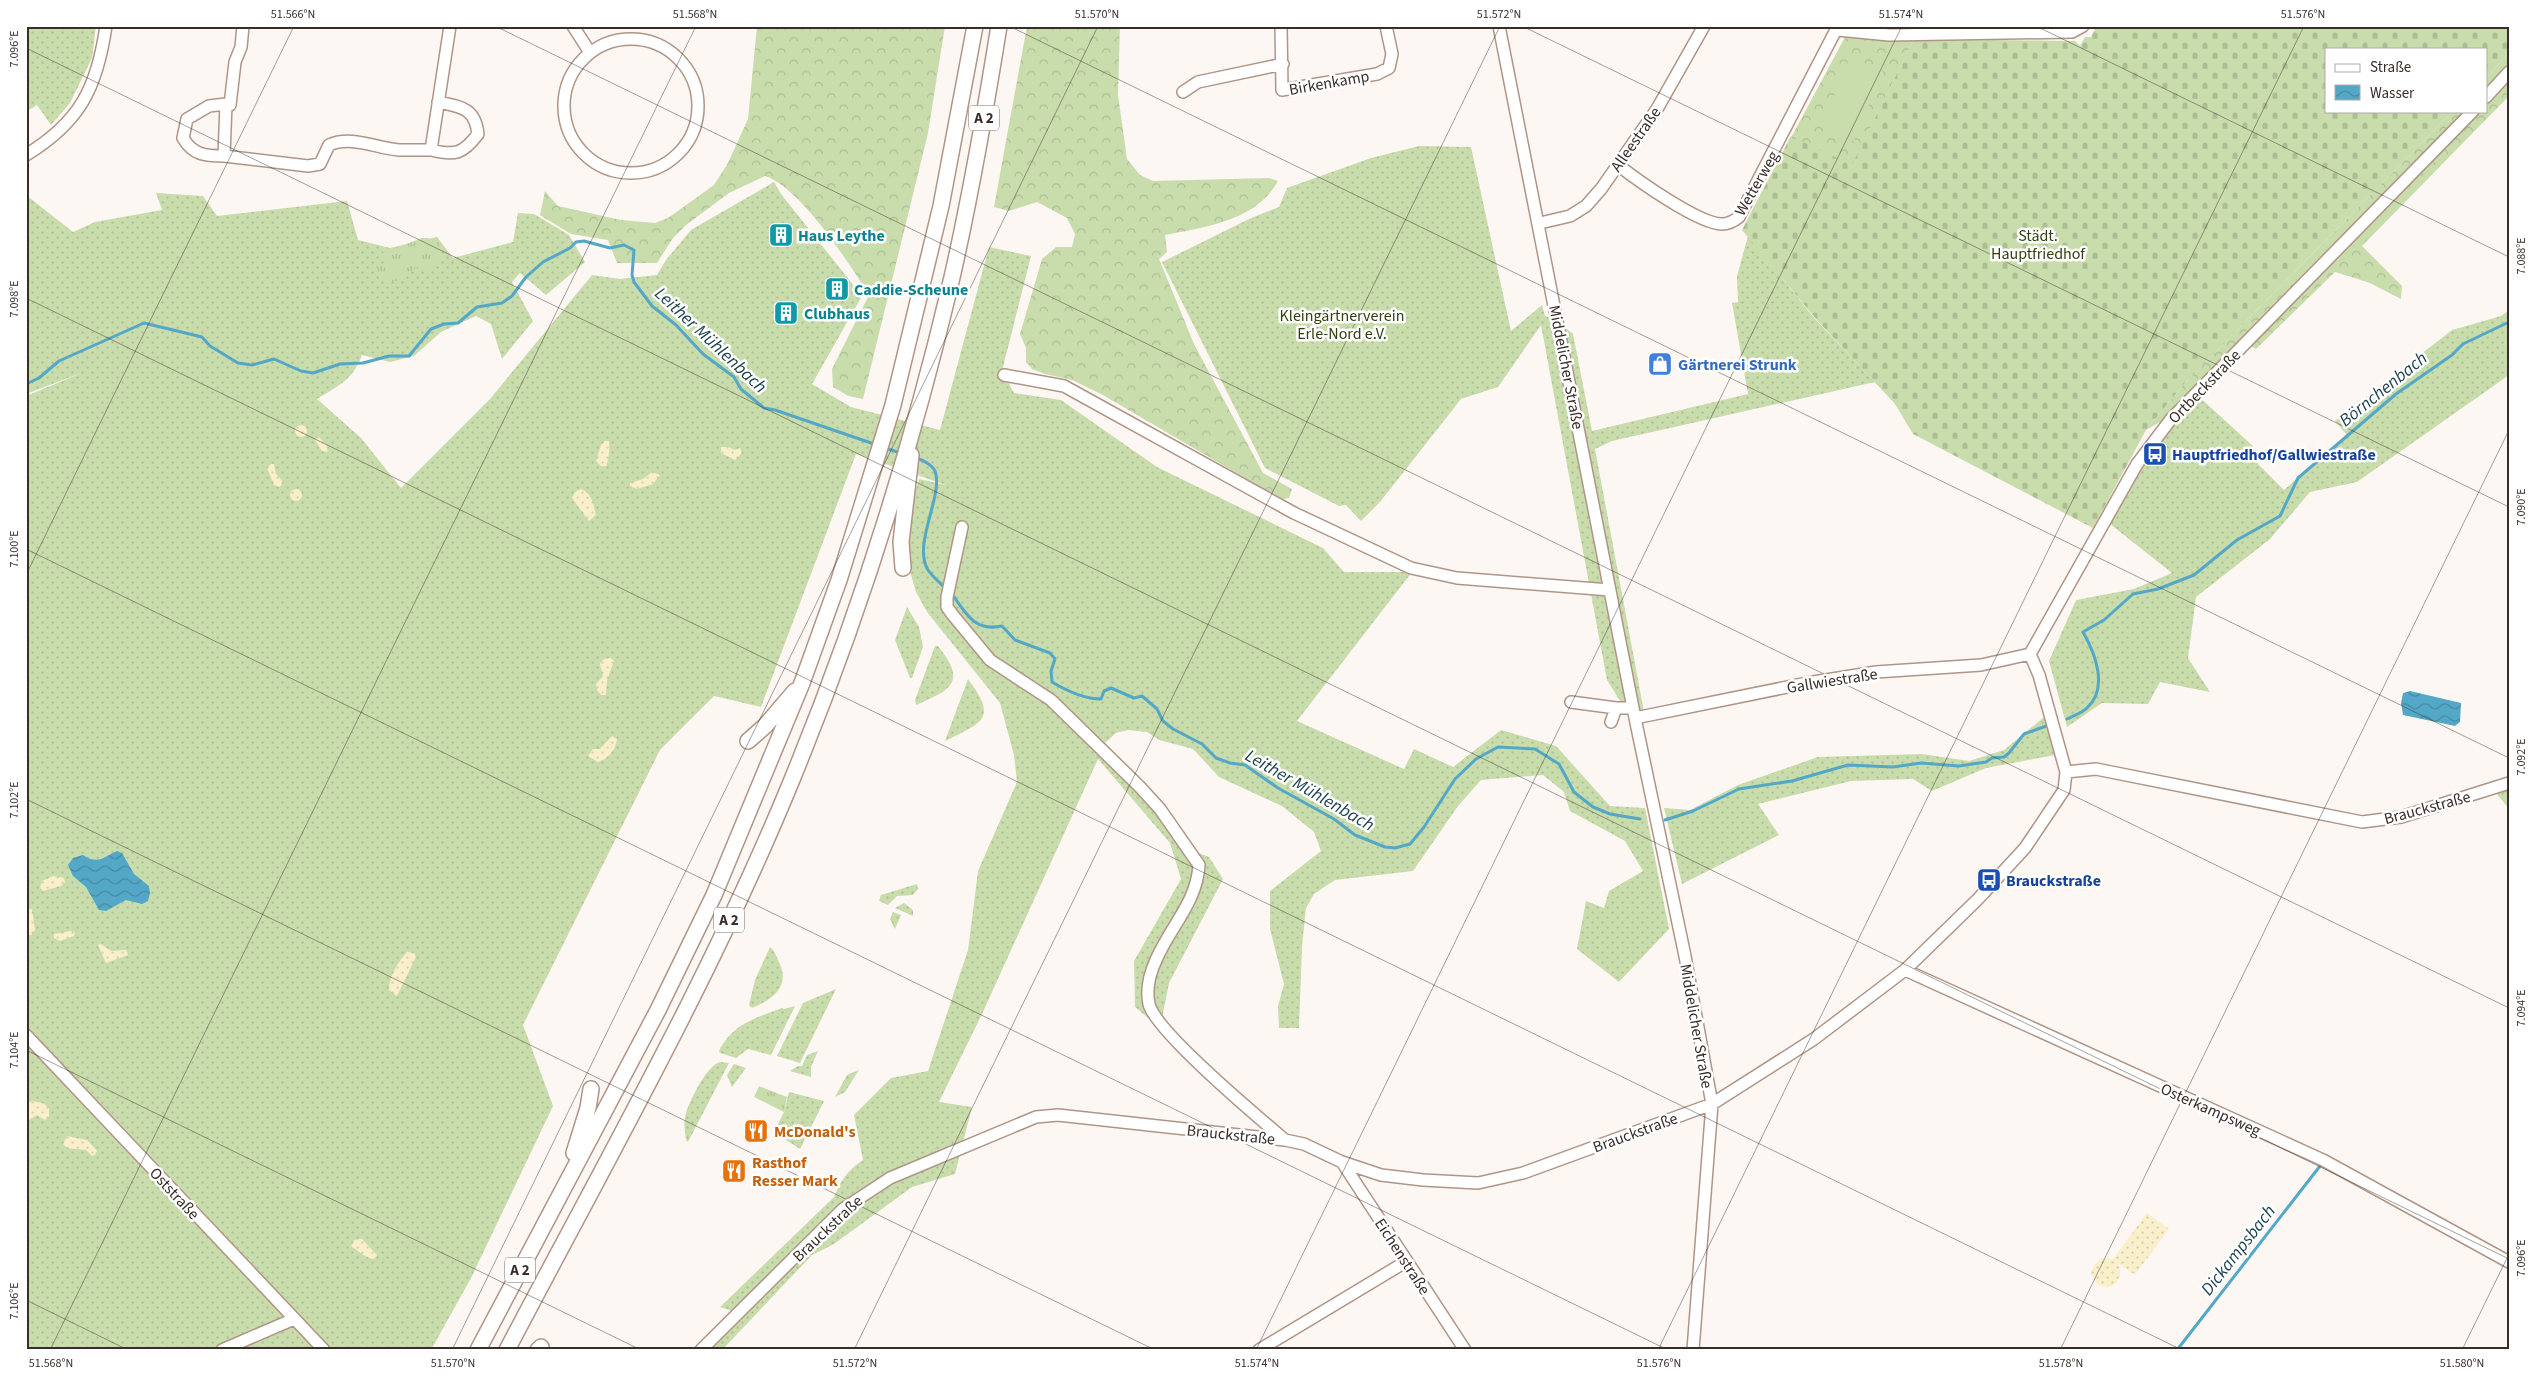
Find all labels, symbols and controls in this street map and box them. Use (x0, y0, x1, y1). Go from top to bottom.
text: 51.566°N (271, 6, 315, 23)
text: 51.568°N (673, 6, 717, 23)
text: 51.570°N (1075, 6, 1119, 23)
text: 51.572°N (1477, 6, 1521, 23)
text: 51.574°N (1879, 6, 1923, 23)
text: 51.576°N (2281, 6, 2325, 23)
text: 7.096°E (6, 30, 23, 68)
legend (2325, 48, 2488, 112)
text: Straße (2370, 57, 2411, 78)
street label: Birkenkamp (1287, 65, 1371, 101)
text: Wasser (2370, 83, 2415, 104)
street label: Alleestraße (1605, 103, 1666, 177)
road number: A 2 (969, 106, 999, 130)
street label: Wetterweg (1729, 147, 1784, 220)
building icon: Haus Leythe (768, 222, 794, 248)
place label: Haus Leythe (798, 225, 885, 247)
park label: Städt. Hauptfriedhof (1991, 225, 2086, 265)
text: 7.088°E (2513, 237, 2530, 275)
building icon: Caddie-Scheune (824, 276, 850, 302)
place label: Caddie-Scheune (854, 279, 968, 301)
text: 7.098°E (6, 280, 23, 318)
water label: Leither Mühlenbach (649, 282, 772, 399)
building icon: Clubhaus (773, 300, 799, 326)
place label: Clubhaus (804, 303, 870, 325)
street label: Middelicher Straße (1543, 303, 1589, 431)
park label: Kleingärtnerverein Erle-Nord e.V. (1280, 305, 1404, 345)
street label: Ortbeckstraße (2164, 345, 2246, 429)
water label: Börnchenbach (2334, 346, 2433, 433)
shop icon: Gärtnerei Strunk (1647, 351, 1673, 377)
place label: Gärtnerei Strunk (1678, 354, 1797, 376)
bus stop icon: Hauptfriedhof/Gallwiestraße (2142, 441, 2168, 467)
place label: Hauptfriedhof/Gallwiestraße (2172, 444, 2376, 466)
text: 7.090°E (2513, 488, 2530, 526)
text: 7.100°E (6, 530, 23, 568)
street label: Gallwiestraße (1785, 663, 1879, 699)
text: 7.092°E (2513, 738, 2530, 776)
water label: Leither Mühlenbach (1241, 743, 1379, 838)
text: 7.102°E (6, 781, 23, 819)
street label: Brauckstraße (2382, 786, 2473, 830)
bus stop icon: Brauckstraße (1976, 867, 2002, 893)
place label: Brauckstraße (2006, 870, 2101, 892)
road number: A 2 (714, 908, 744, 932)
street label: Middelicher Straße (1674, 962, 1718, 1090)
text: 7.094°E (2513, 989, 2530, 1027)
text: 7.104°E (6, 1031, 23, 1069)
street label: Osterkampsweg (2157, 1078, 2264, 1142)
street label: Brauckstraße (1590, 1107, 1681, 1158)
restaurant icon: McDonald's (743, 1118, 769, 1144)
street label: Brauckstraße (1186, 1119, 1276, 1151)
place label: McDonald's (774, 1121, 856, 1143)
place label: Rasthof Resser Mark (752, 1152, 838, 1192)
restaurant icon: Rasthof Resser Mark (721, 1158, 747, 1184)
street label: Oststraße (144, 1163, 204, 1225)
street label: Brauckstraße (788, 1190, 868, 1267)
water label: Dickampsbach (2195, 1200, 2282, 1301)
street label: Eichenstraße (1369, 1214, 1435, 1299)
text: 7.096°E (2513, 1239, 2530, 1277)
road number: A 2 (505, 1258, 535, 1282)
text: 7.106°E (6, 1282, 23, 1320)
text: 51.568°N (29, 1355, 73, 1372)
text: 51.570°N (431, 1355, 475, 1372)
text: 51.572°N (833, 1355, 877, 1372)
text: 51.574°N (1235, 1355, 1279, 1372)
text: 51.576°N (1637, 1355, 1681, 1372)
text: 51.578°N (2039, 1355, 2083, 1372)
text: 51.580°N (2440, 1355, 2484, 1372)

